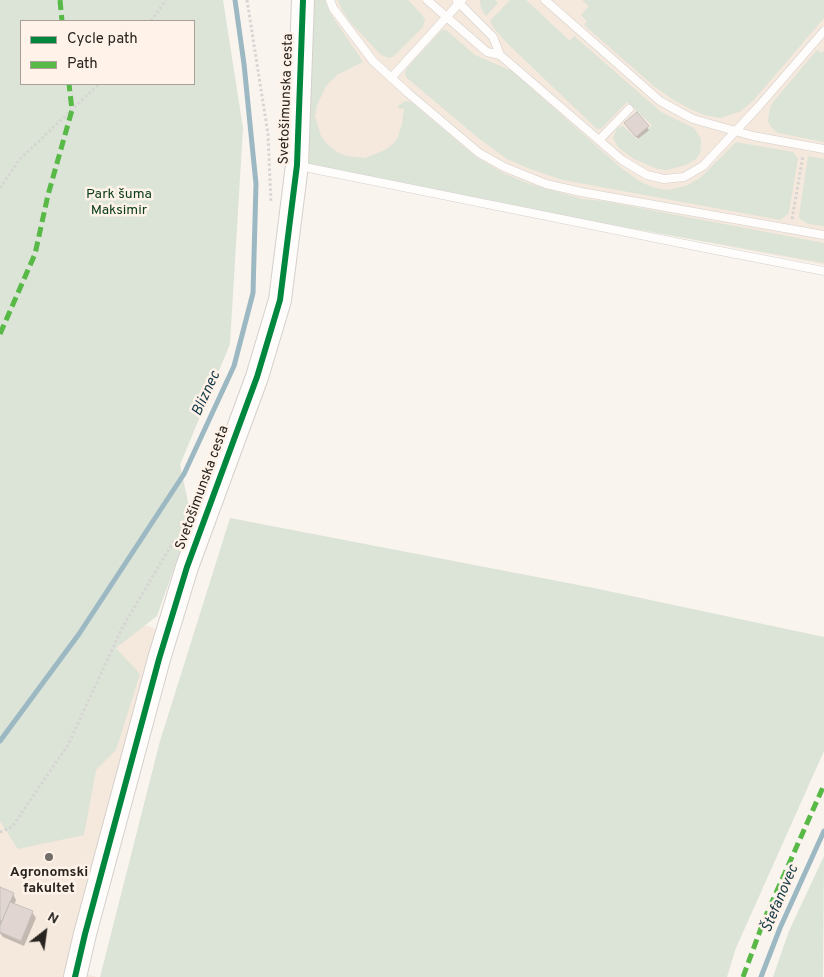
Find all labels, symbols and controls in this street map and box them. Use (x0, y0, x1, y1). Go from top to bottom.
legend (20, 20, 195, 85)
text: Cycle path (67, 30, 138, 49)
street label: Svetošimunska cesta (276, 33, 298, 165)
text: Path (67, 55, 98, 74)
park label: Park šuma Maksimir (86, 187, 152, 220)
water label: Bliznec (189, 369, 225, 419)
street label: Svetošimunska cesta (173, 424, 233, 552)
marker: Agronomski fakultet (43, 851, 55, 863)
water label: Štefanovec (759, 862, 803, 936)
place label: Agronomski fakultet (10, 865, 88, 898)
north arrow (20, 907, 70, 957)
text: N (44, 909, 61, 928)

